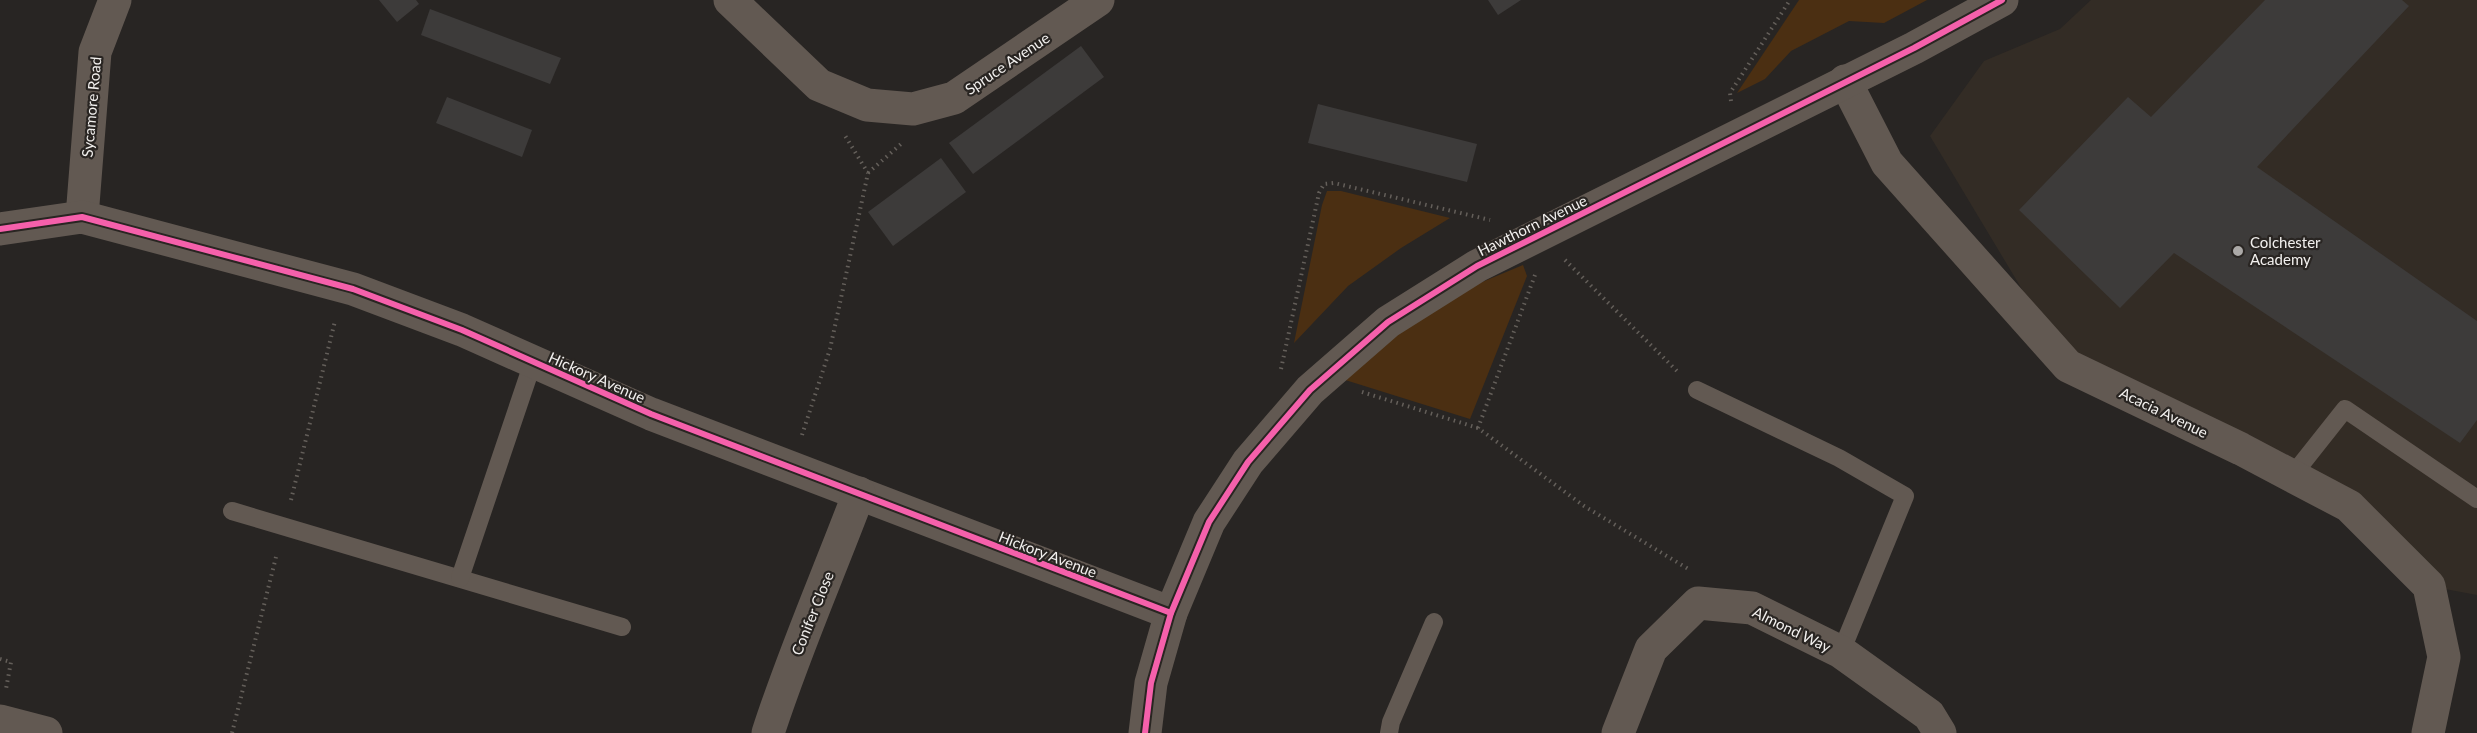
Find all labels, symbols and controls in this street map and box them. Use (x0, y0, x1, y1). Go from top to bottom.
street label: Spruce Avenue (961, 28, 1053, 98)
street label: Sycamore Road (78, 56, 104, 158)
street label: Hawthorn Avenue (1474, 191, 1590, 259)
place label: Colchester Academy (2250, 233, 2321, 268)
marker: Colchester Academy (2231, 244, 2245, 258)
street label: Hickory Avenue (546, 348, 648, 406)
street label: Acacia Avenue (2117, 383, 2211, 441)
street label: Hickory Avenue (996, 527, 1100, 581)
street label: Conifer Close (787, 568, 837, 658)
street label: Almond Way (1750, 602, 1834, 656)

